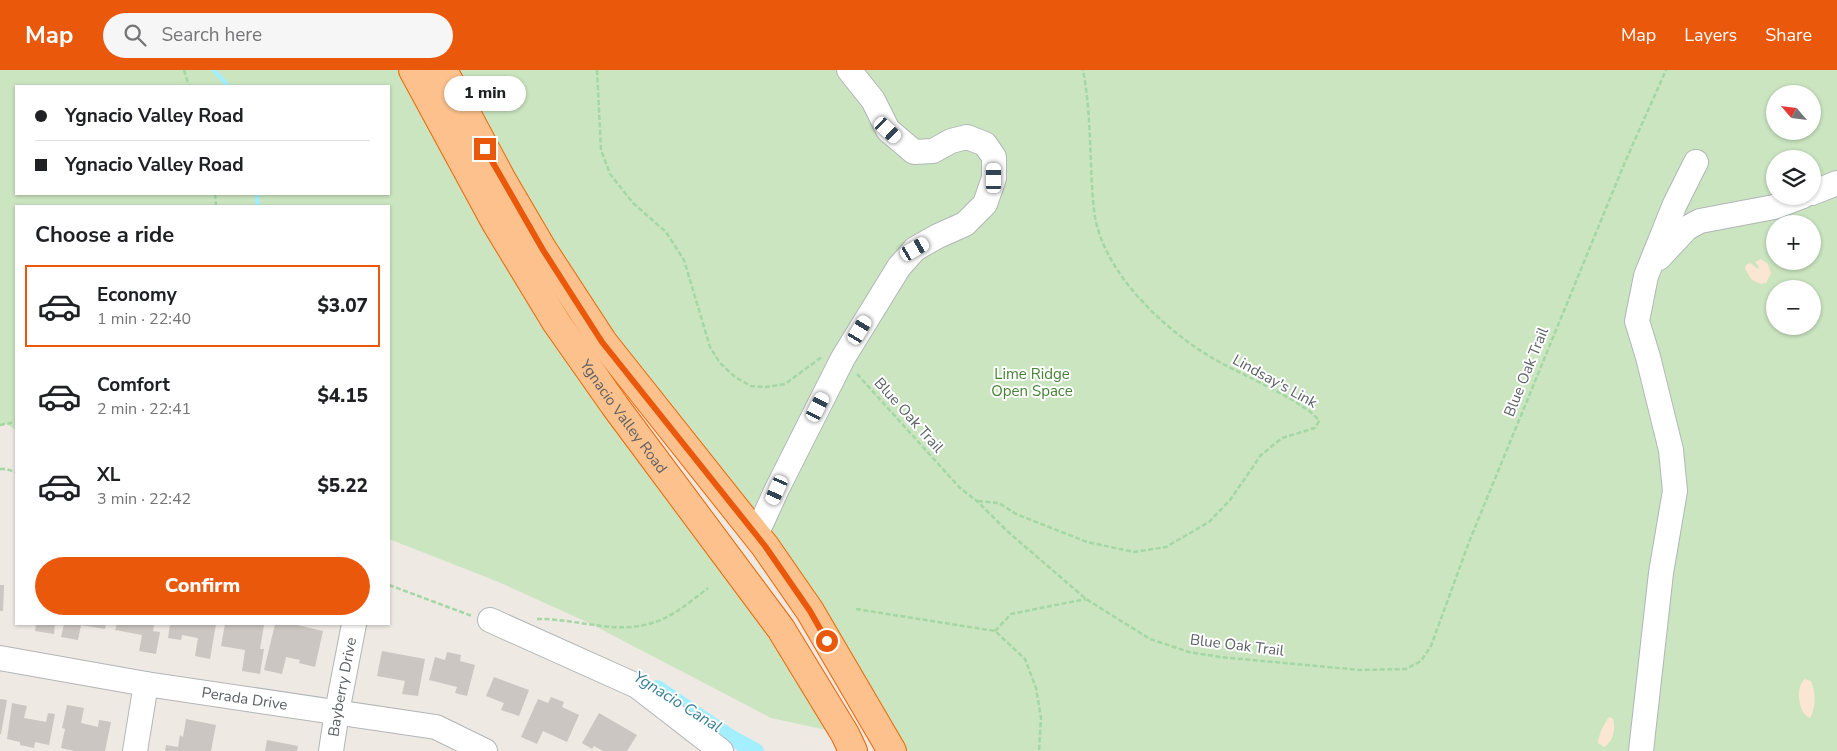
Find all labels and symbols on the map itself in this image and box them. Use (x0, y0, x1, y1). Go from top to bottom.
callout: 1 min (444, 77, 526, 112)
north arrow (1766, 85, 1821, 140)
car (871, 114, 904, 146)
route end (474, 138, 496, 160)
car (986, 163, 1001, 193)
car (898, 235, 931, 263)
car (845, 313, 874, 347)
street label: Blue Oak Trail (1499, 324, 1553, 420)
street label: Lindsay's Link (1229, 350, 1321, 413)
street label: Ygnacio Valley Road (575, 355, 672, 478)
park label: Lime Ridge Open Space (991, 364, 1073, 401)
street label: Blue Oak Trail (870, 373, 948, 457)
car (804, 390, 831, 424)
car (764, 473, 789, 507)
street label: Blue Oak Trail (1189, 629, 1286, 661)
route start (816, 630, 838, 652)
street label: Bayberry Drive (323, 635, 361, 738)
water label: Ygnacio Canal (629, 666, 726, 738)
street label: Perada Drive (200, 682, 289, 715)

